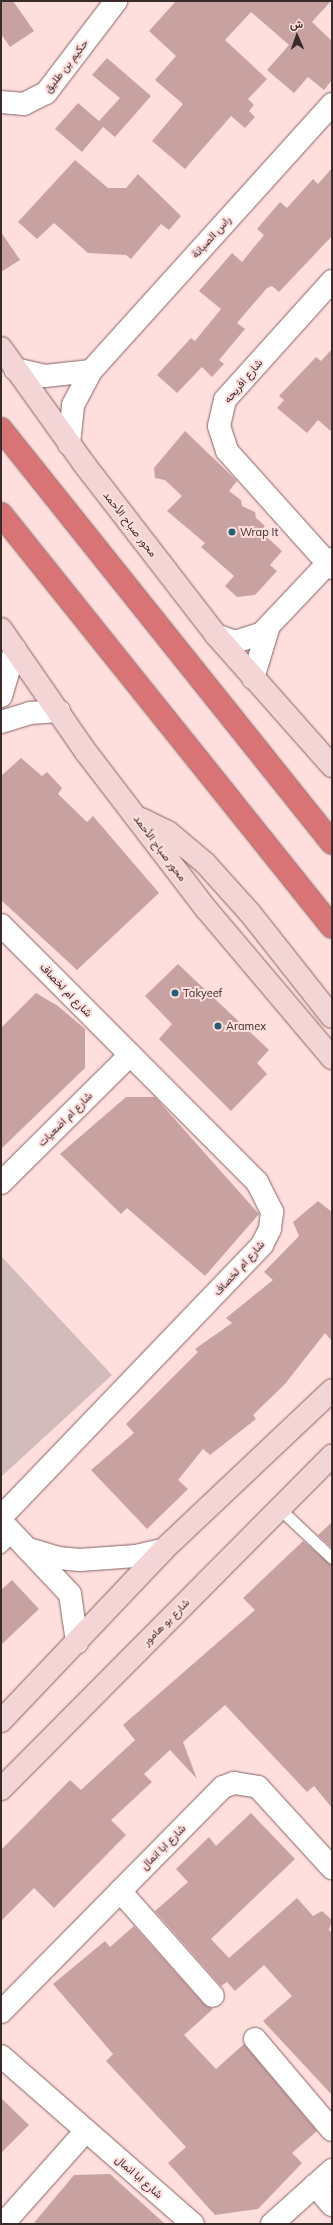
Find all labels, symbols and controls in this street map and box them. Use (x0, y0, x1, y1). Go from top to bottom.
north arrow (277, 16, 317, 56)
text: ش (290, 17, 303, 31)
street label: حكيم بن طليق (41, 37, 91, 95)
street label: راس الصبانة (189, 213, 233, 261)
street label: شارع افريحه (221, 356, 265, 406)
street label: محور صباح الأحمد (100, 489, 160, 559)
place label: Wrap It (240, 525, 278, 539)
marker: Wrap It (227, 527, 237, 537)
street label: محور صباح الأحمد (131, 812, 189, 884)
street label: شارع ام لخصاف (37, 960, 95, 1020)
place label: Takyeef (183, 986, 222, 1000)
marker: Takyeef (170, 988, 180, 998)
place label: Aramex (226, 1019, 266, 1033)
marker: Aramex (213, 1021, 223, 1031)
street label: شارع ام اضعيات (35, 1089, 95, 1149)
street label: شارع ام لخصاف (211, 1238, 267, 1298)
street label: شارع بو هامور (140, 1596, 192, 1648)
street label: شارع ابا انمال (138, 1822, 188, 1872)
street label: شارع ابا انمال (113, 2153, 165, 2201)

